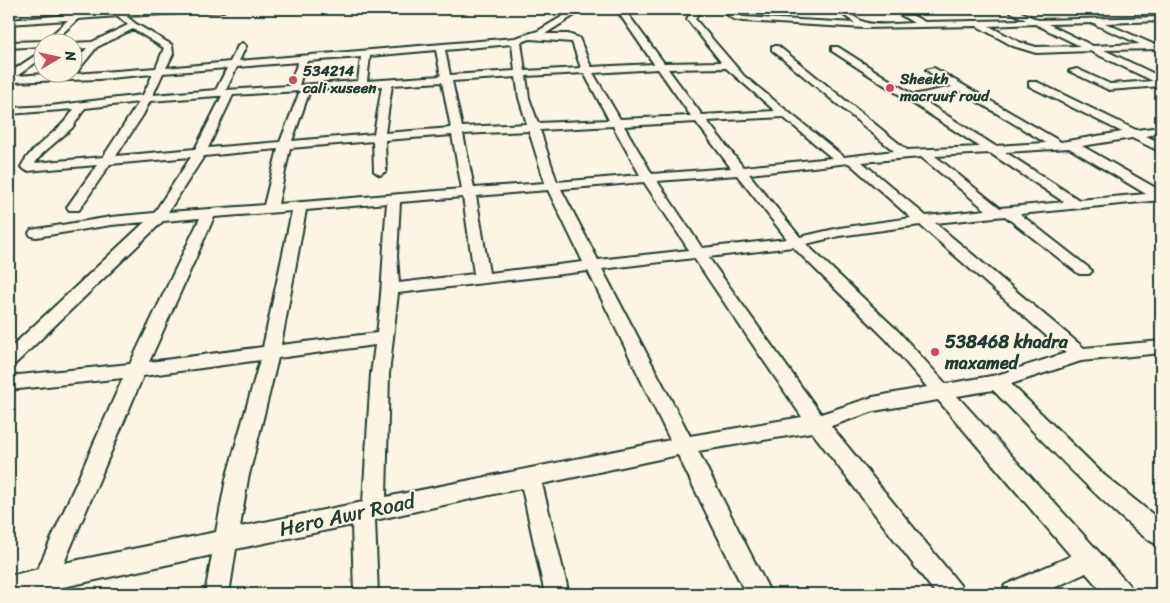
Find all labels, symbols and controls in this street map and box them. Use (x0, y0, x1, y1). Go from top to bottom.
north arrow (32, 32, 82, 82)
text: N (57, 48, 83, 63)
place label: 534214 cali xuseen (302, 58, 377, 101)
place label: Sheekh macruuf roud (899, 66, 991, 109)
marker: 534214 cali xuseen (287, 74, 299, 86)
marker: Sheekh macruuf roud (884, 82, 896, 94)
place label: 538468 khadra maxamed (944, 326, 1069, 379)
marker: 538468 khadra maxamed (929, 346, 941, 358)
street label: Hero Awr Road (276, 482, 420, 548)

